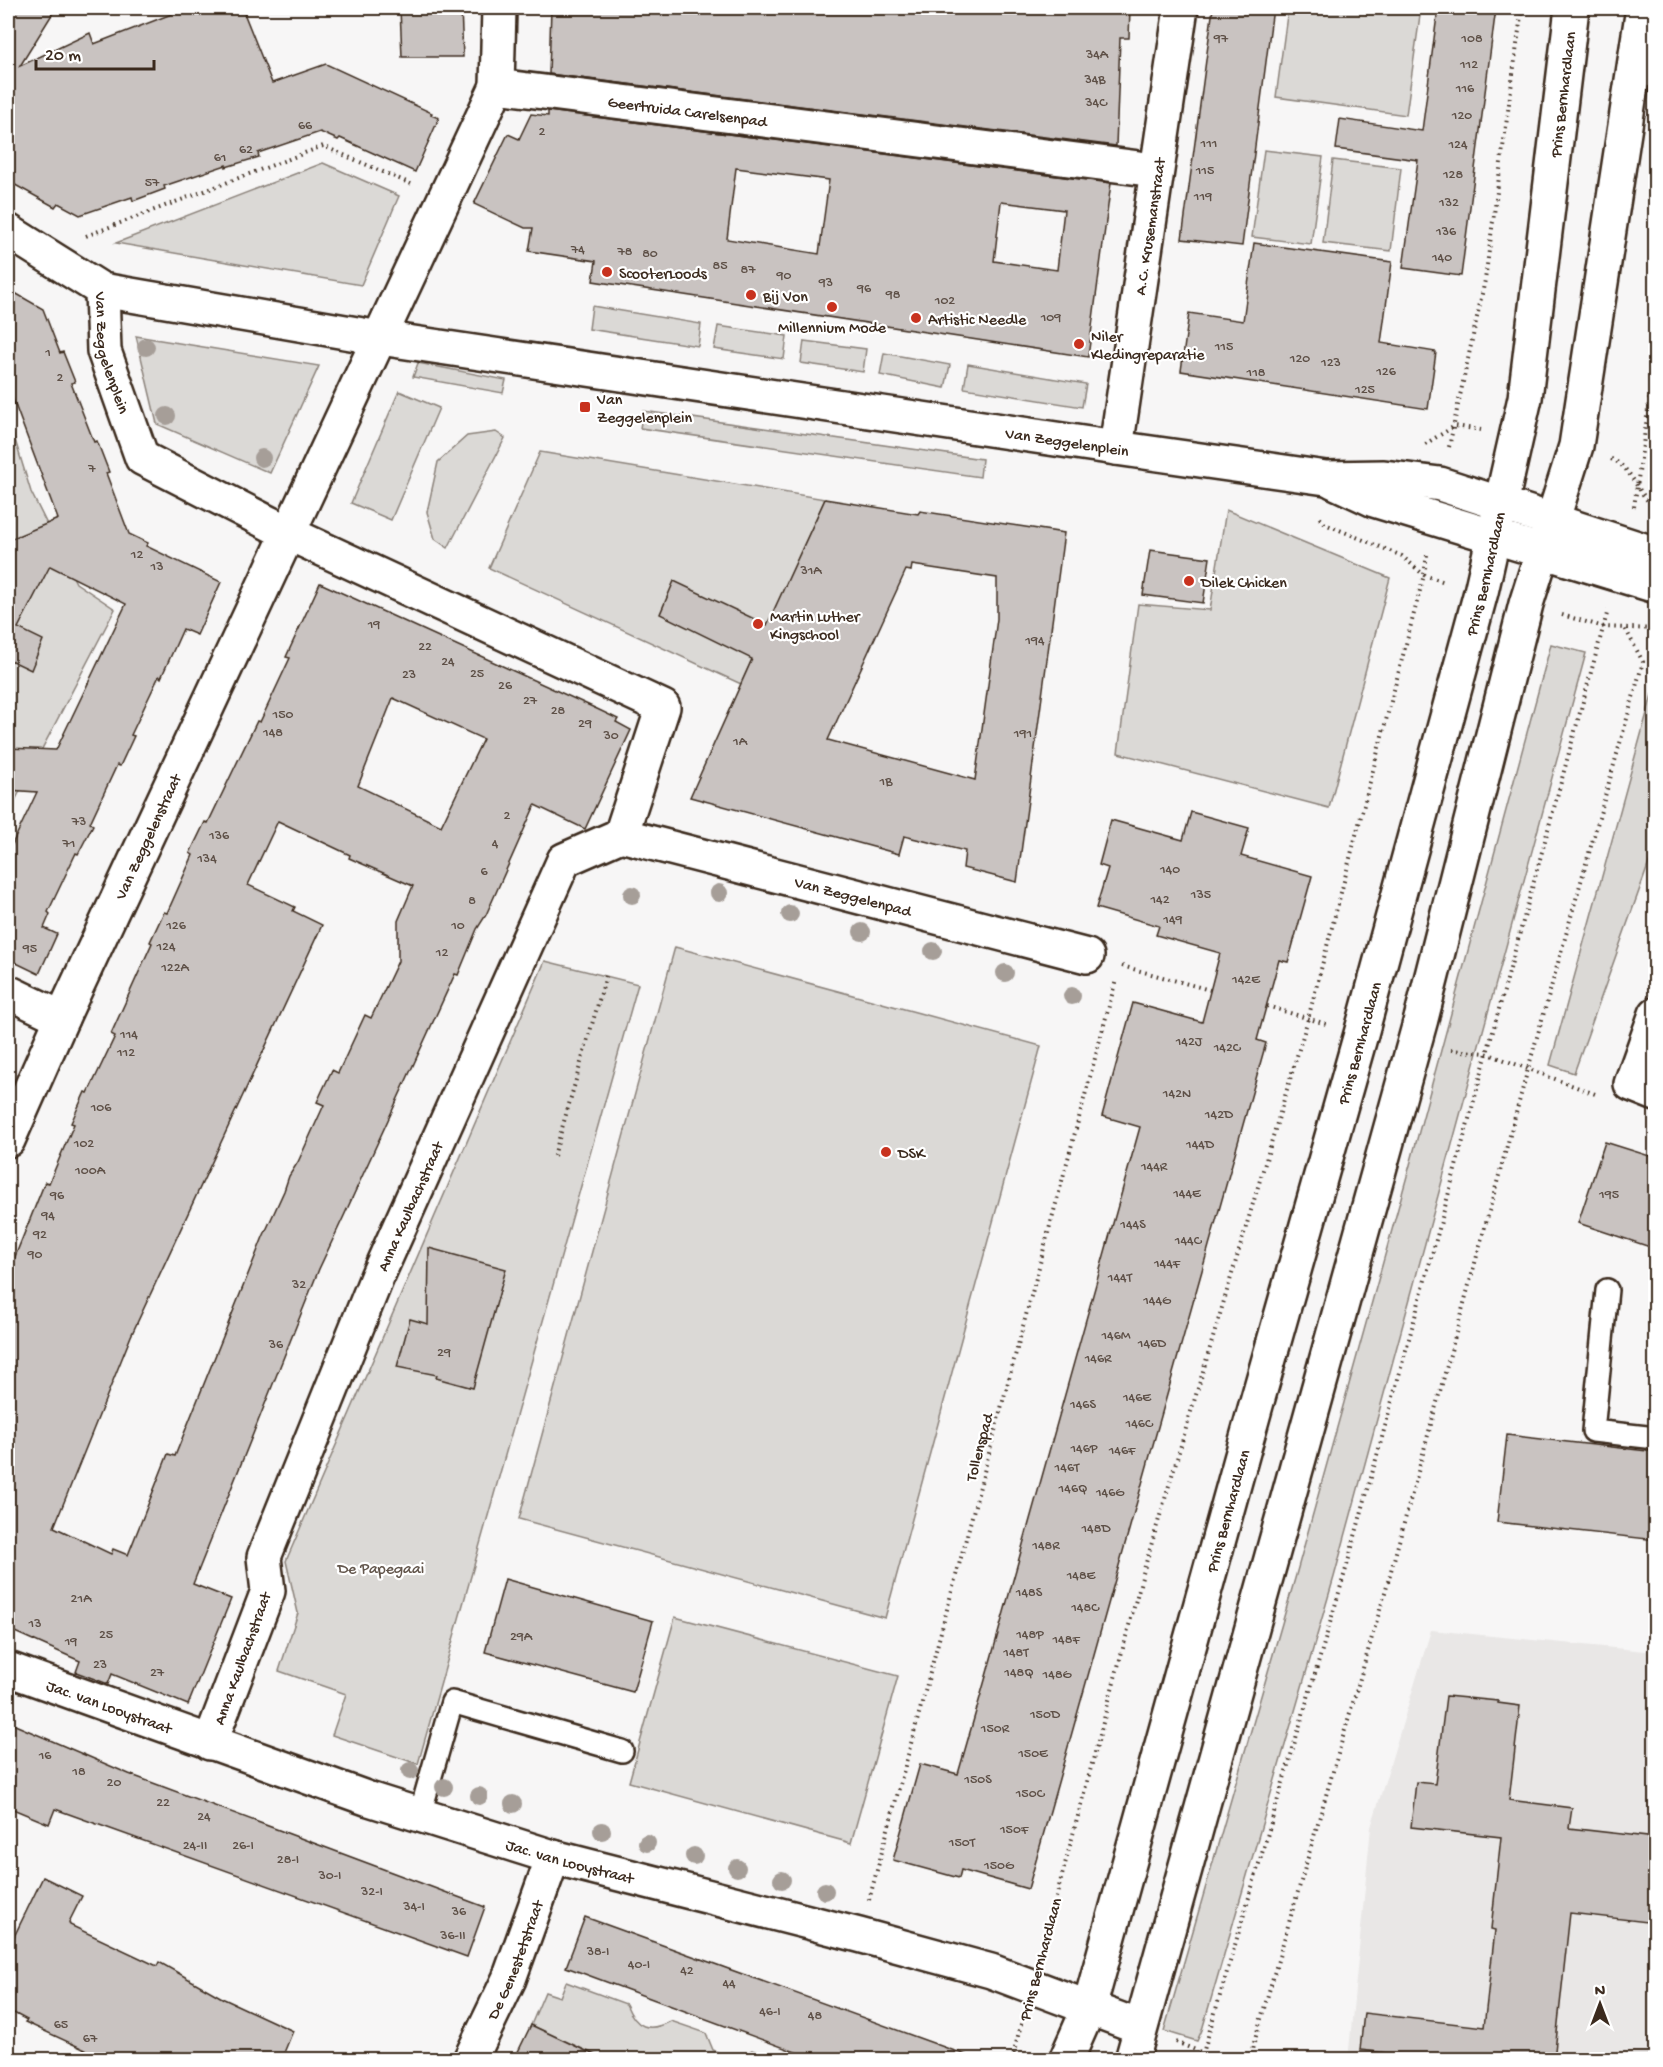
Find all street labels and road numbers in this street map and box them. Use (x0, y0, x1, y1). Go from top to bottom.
street label: Prins Bernhardlaan (1548, 30, 1582, 160)
street label: Geertruida Carelsenpad (606, 94, 769, 134)
street label: A.C. Krusemanstraat (1133, 156, 1172, 297)
street label: Van Zeggelenplein (89, 291, 132, 417)
street label: Van Zeggelenplein (1003, 425, 1130, 463)
street label: Prins Bernhardlaan (1463, 510, 1512, 639)
street label: Van Zeggelenstraat (112, 771, 188, 904)
street label: Van Zeggelenpad (791, 874, 914, 923)
street label: Prins Bernhardlaan (1335, 980, 1388, 1108)
street label: Anna Kaulbachstraat (375, 1138, 450, 1275)
street label: Tollenspad (963, 1410, 1000, 1485)
street label: Prins Bernhardlaan (1204, 1448, 1256, 1576)
street label: Anna Kaulbachstraat (211, 1589, 278, 1728)
street label: Jac. van Looystraat (43, 1678, 175, 1741)
street label: Jac. van Looystraat (503, 1837, 637, 1891)
street label: Prins Bernhardlaan (1017, 1896, 1068, 2024)
street label: De Genestetstraat (484, 1897, 550, 2024)

